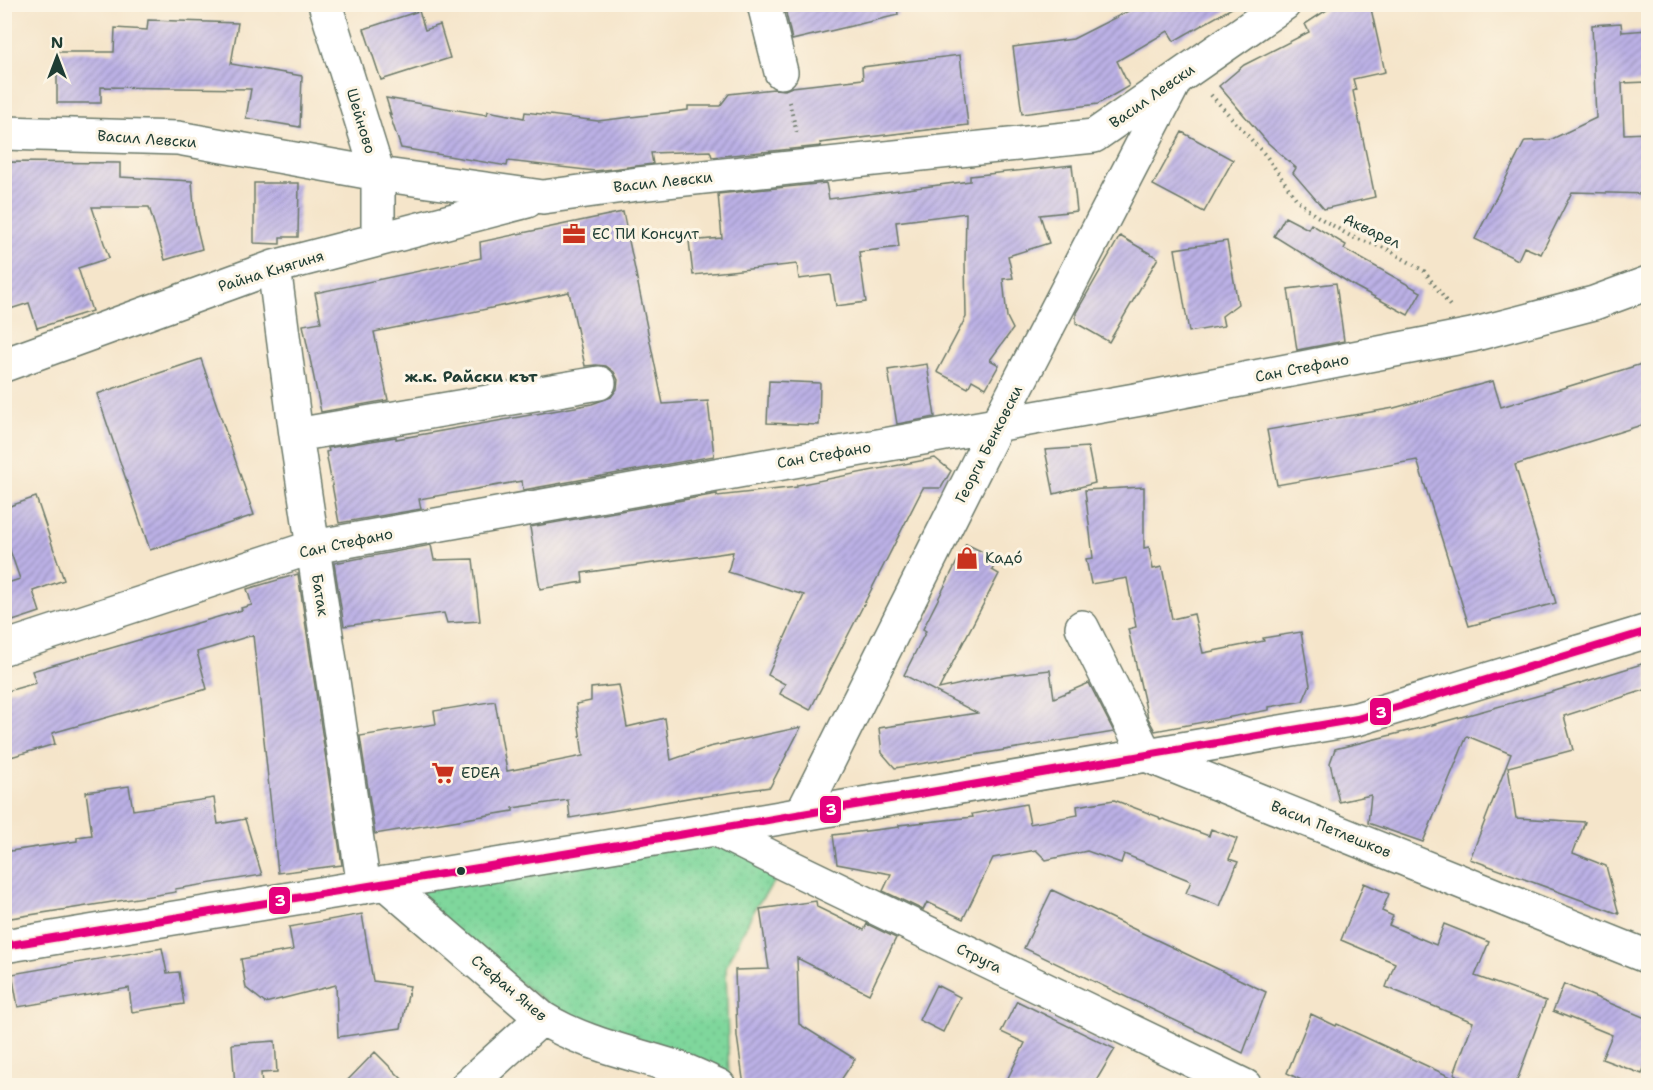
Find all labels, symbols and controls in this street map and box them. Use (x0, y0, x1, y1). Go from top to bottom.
north arrow (27, 27, 87, 87)
text: N (51, 32, 63, 53)
street label: Васил Левски (1105, 59, 1199, 133)
street label: Шейново (342, 86, 380, 156)
street label: Васил Левски (97, 126, 198, 152)
street label: Васил Левски (612, 167, 714, 197)
street label: Акварел (1340, 209, 1405, 253)
office icon: ЕС ПИ Консулт (561, 221, 587, 247)
place label: ЕС ПИ Консулт (592, 224, 699, 244)
street label: Райна Княгиня (216, 245, 326, 297)
street label: Сан Стефано (1253, 349, 1351, 387)
district label: ж.к. Райски кът (404, 366, 538, 387)
street label: Георги Бенковски (951, 382, 1027, 506)
street label: Сан Стефано (775, 437, 873, 473)
street label: Сан Стефано (297, 523, 395, 563)
shop icon: Кадó (954, 545, 980, 571)
place label: Кадó (985, 548, 1023, 568)
street label: Батак (307, 572, 333, 618)
line badge: 3 (1369, 697, 1392, 726)
text: 3 (1375, 702, 1387, 723)
supermarket icon: EDEA (430, 760, 456, 786)
place label: EDEA (461, 763, 500, 783)
line badge: 3 (819, 795, 842, 824)
street label: Васил Петлешков (1268, 796, 1394, 862)
text: 3 (825, 799, 837, 820)
unlabelled marker (455, 865, 467, 877)
line badge: 3 (268, 886, 291, 915)
text: 3 (274, 890, 286, 911)
street label: Струга (953, 938, 1006, 978)
street label: Стефан Янев (467, 950, 551, 1026)

